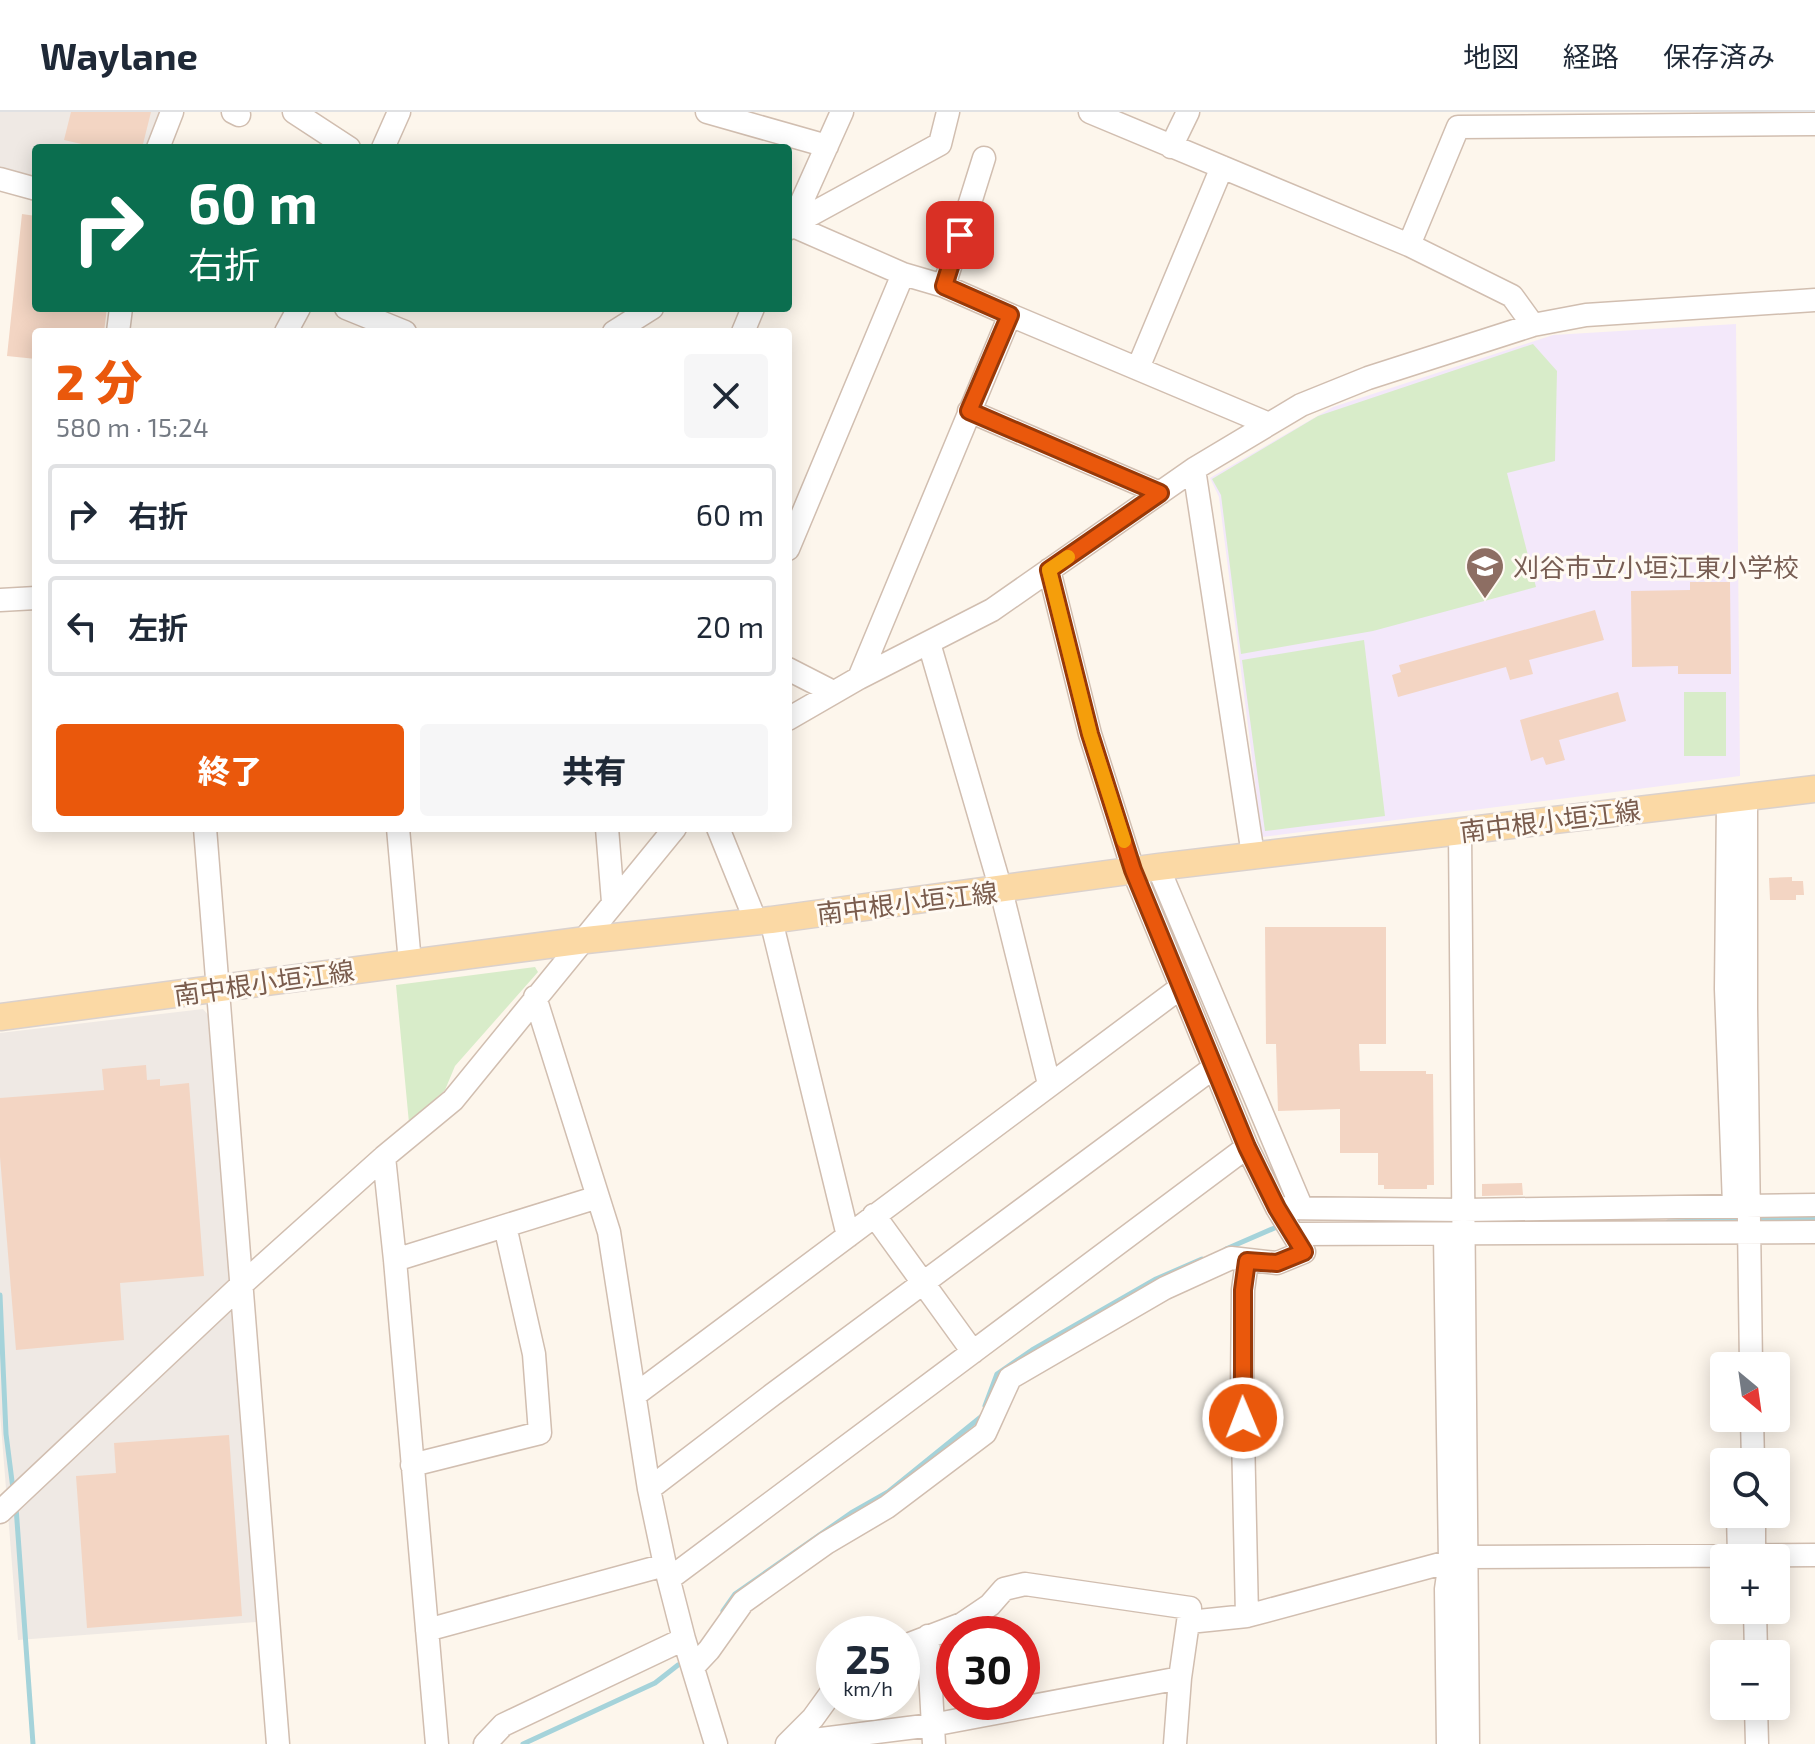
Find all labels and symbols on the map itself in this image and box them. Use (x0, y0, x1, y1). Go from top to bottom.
pin (926, 201, 994, 269)
school or university icon: 刈谷市立小垣江東小学校 (1464, 545, 1506, 600)
place label: 刈谷市立小垣江東小学校 (1513, 551, 1799, 582)
street label: 南中根小垣江線 (1458, 794, 1642, 846)
street label: 南中根小垣江線 (815, 876, 999, 928)
street label: 南中根小垣江線 (172, 954, 356, 1010)
north arrow (1710, 1352, 1790, 1432)
position arrow (1201, 1376, 1285, 1460)
speed limit sign: 30 (936, 1616, 1040, 1720)

